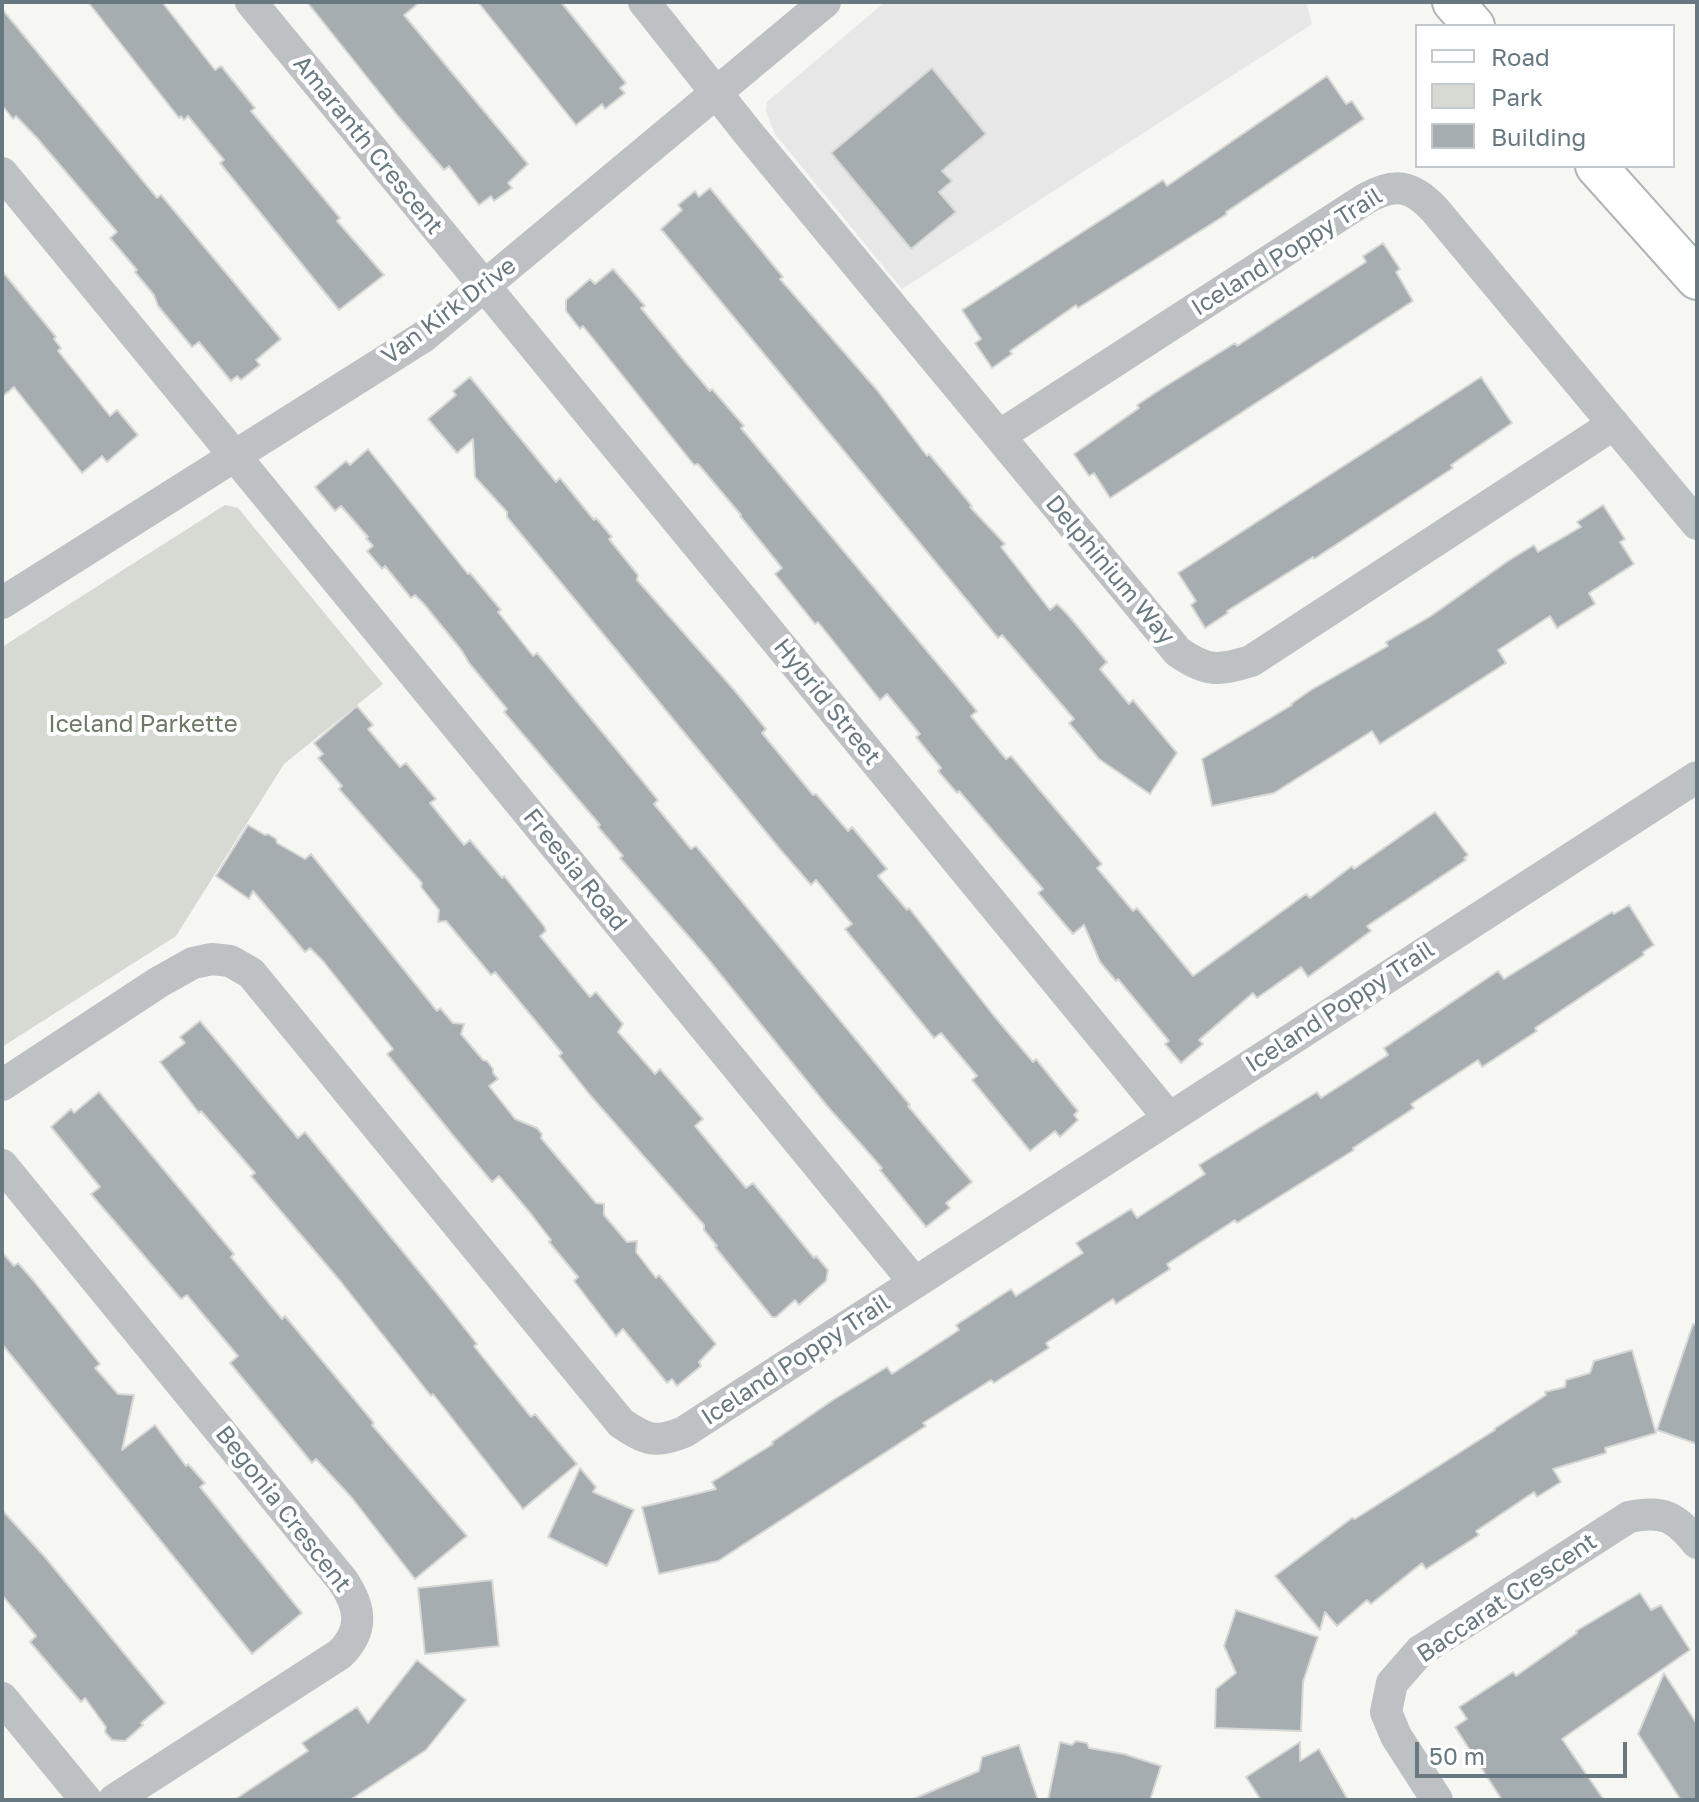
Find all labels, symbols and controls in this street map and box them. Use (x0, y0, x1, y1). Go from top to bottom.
legend (1415, 24, 1675, 168)
text: Road (1491, 42, 1550, 71)
street label: Amaranth Crescent (287, 50, 449, 240)
text: Park (1491, 82, 1543, 111)
text: Building (1491, 122, 1586, 151)
street label: Iceland Poppy Trail (1186, 182, 1388, 322)
street label: Van Kirk Drive (376, 251, 522, 371)
street label: Delphinium Way (1039, 490, 1181, 650)
street label: Hybrid Street (767, 633, 887, 771)
park label: Iceland Parkette (48, 710, 238, 738)
street label: Freesia Road (517, 803, 633, 937)
street label: Iceland Poppy Trail (1240, 935, 1440, 1079)
street label: Iceland Poppy Trail (696, 1288, 896, 1432)
street label: Begonia Crescent (209, 1420, 357, 1598)
street label: Baccarat Crescent (1412, 1527, 1602, 1669)
scale bar (1419, 1726, 1631, 1776)
text: 50 m (1429, 1741, 1485, 1770)

